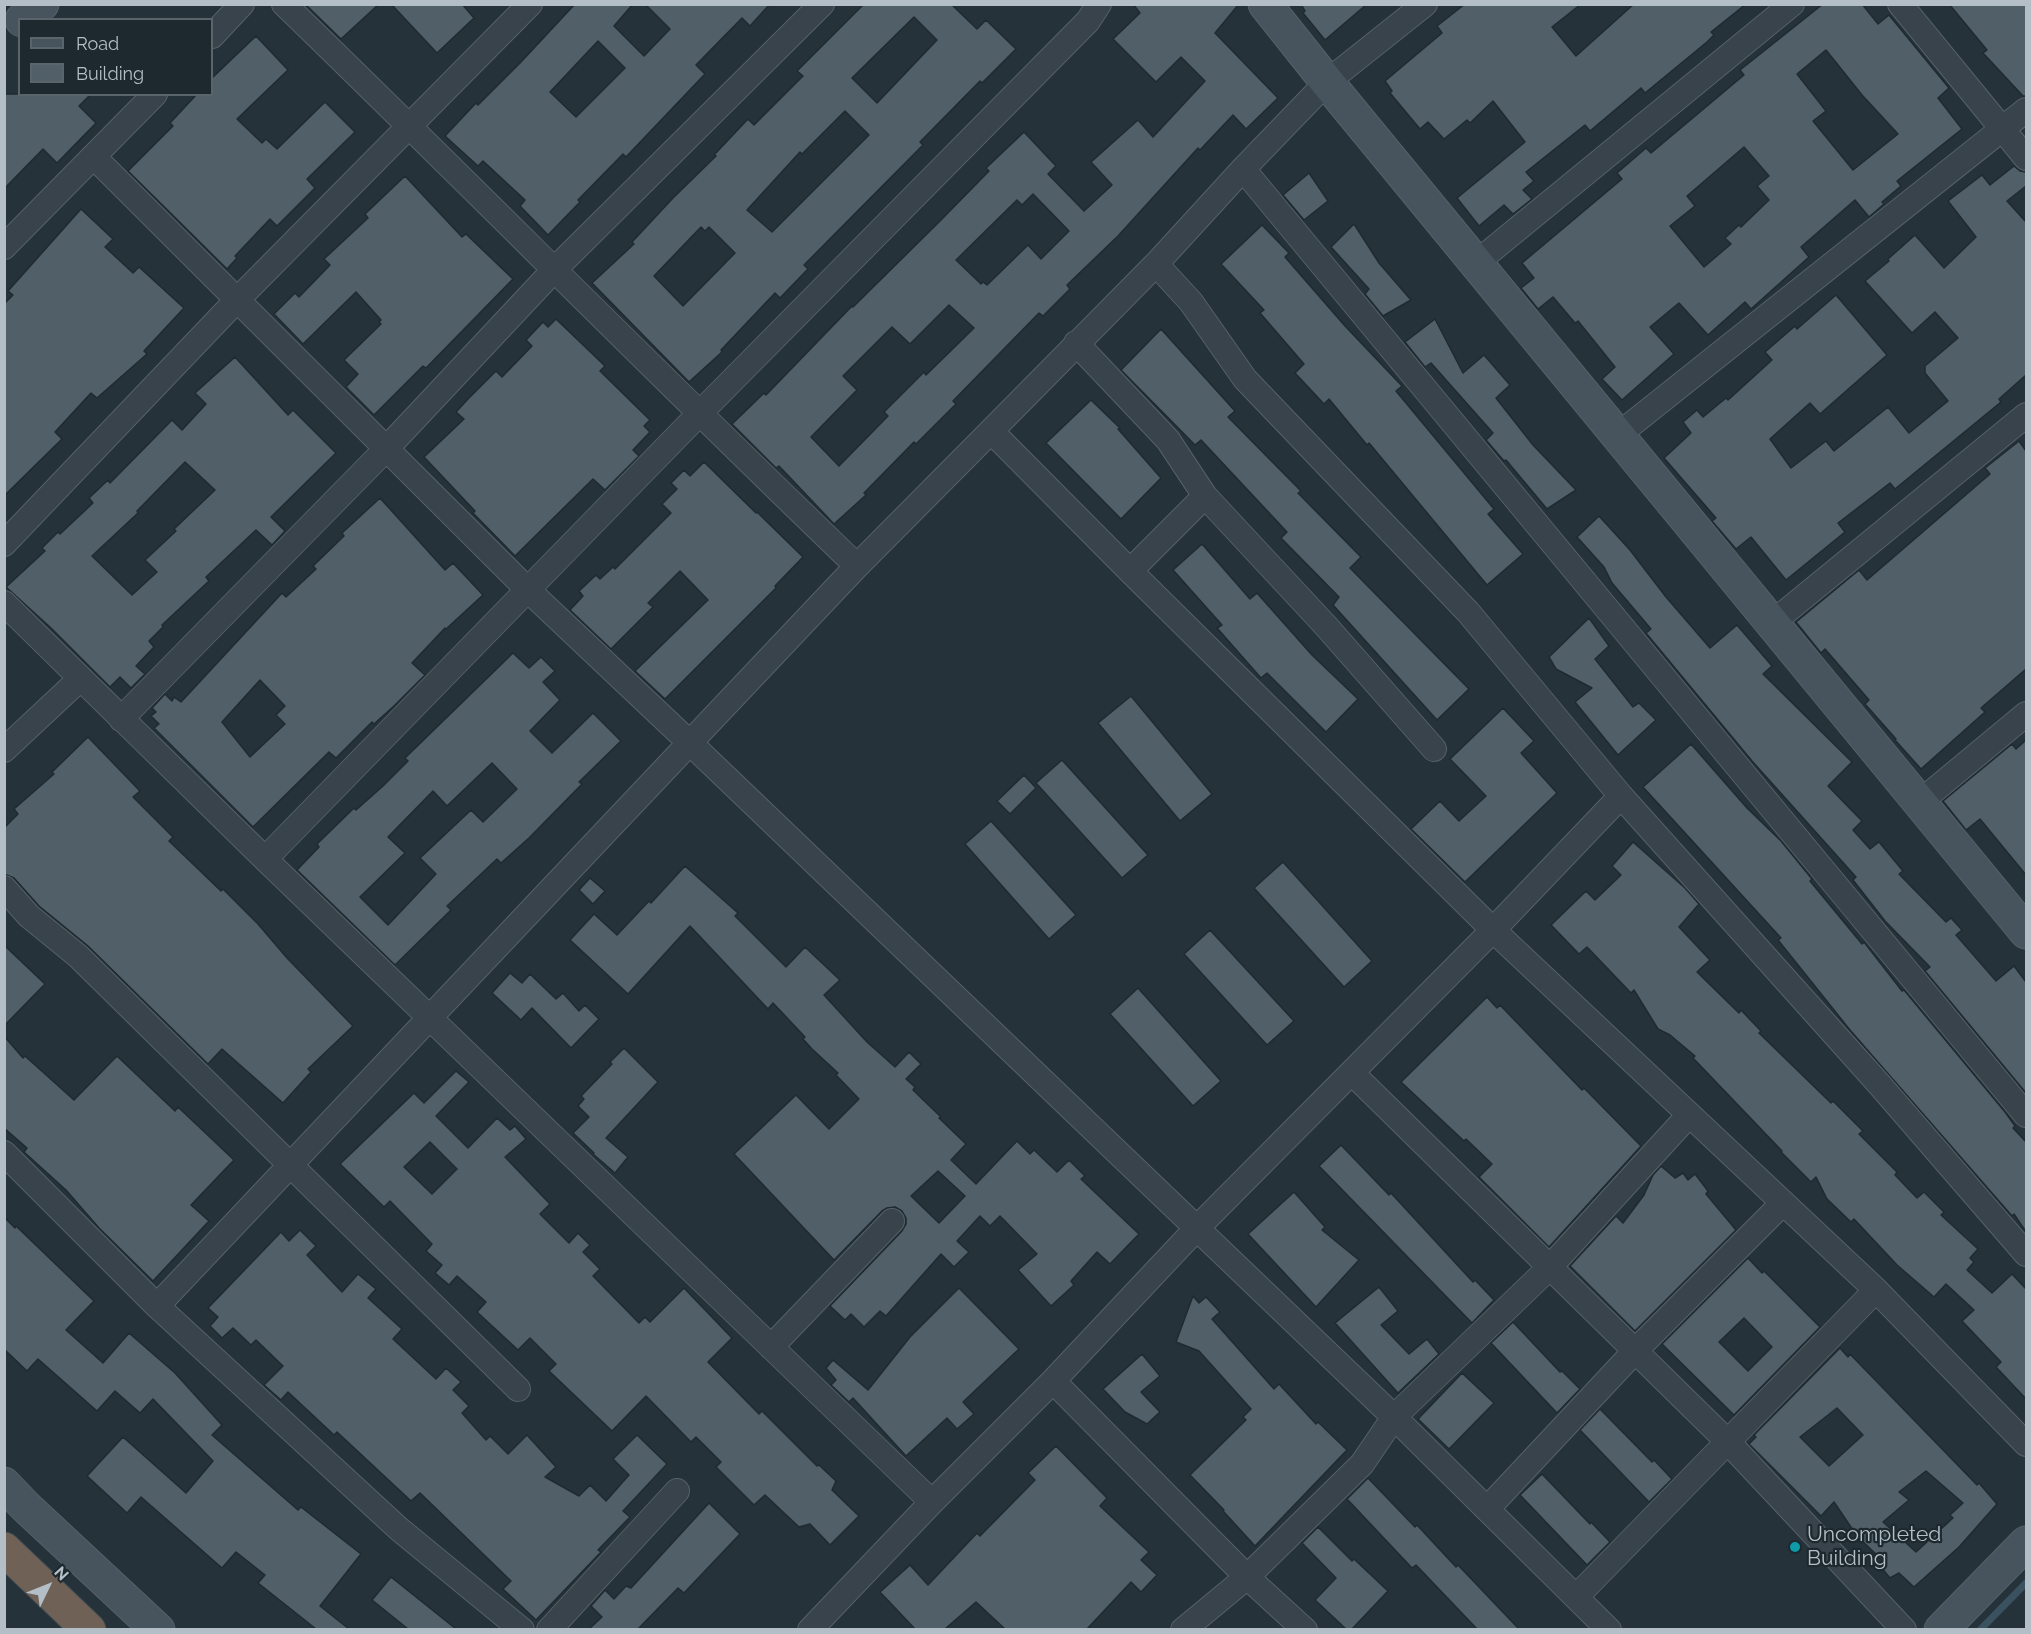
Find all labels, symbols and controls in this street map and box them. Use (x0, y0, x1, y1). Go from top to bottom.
legend (18, 18, 213, 96)
text: Road (76, 33, 119, 54)
text: Building (76, 63, 144, 84)
place label: Uncompleted Building (1807, 1522, 1941, 1572)
marker: Uncompleted Building (1788, 1540, 1802, 1554)
north arrow (18, 1556, 78, 1616)
text: N (50, 1562, 73, 1584)

